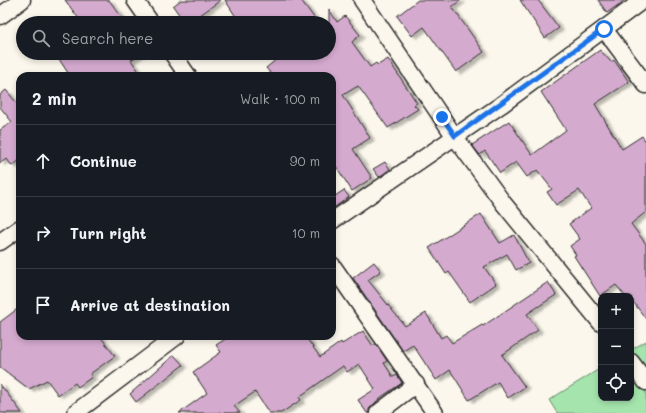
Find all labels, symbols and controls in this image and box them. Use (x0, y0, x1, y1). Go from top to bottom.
search box (16, 16, 336, 60)
route start (595, 20, 613, 38)
icon: search (30, 27, 52, 49)
text: Search here (62, 28, 153, 48)
text: 2 min (32, 87, 77, 109)
text: Walk · 100 m (240, 90, 320, 107)
route end (433, 108, 451, 126)
icon: ahead (32, 150, 54, 172)
text: Continue (70, 151, 137, 171)
text: 90 m (290, 152, 320, 169)
icon: right (32, 222, 54, 244)
text: Turn right (70, 223, 147, 243)
text: 10 m (292, 224, 320, 241)
map controls (598, 293, 634, 401)
button: + (598, 293, 634, 329)
icon: arrive (32, 294, 54, 316)
text: Arrive at destination (70, 295, 230, 315)
button: − (598, 329, 634, 365)
button: locate (598, 365, 634, 401)

